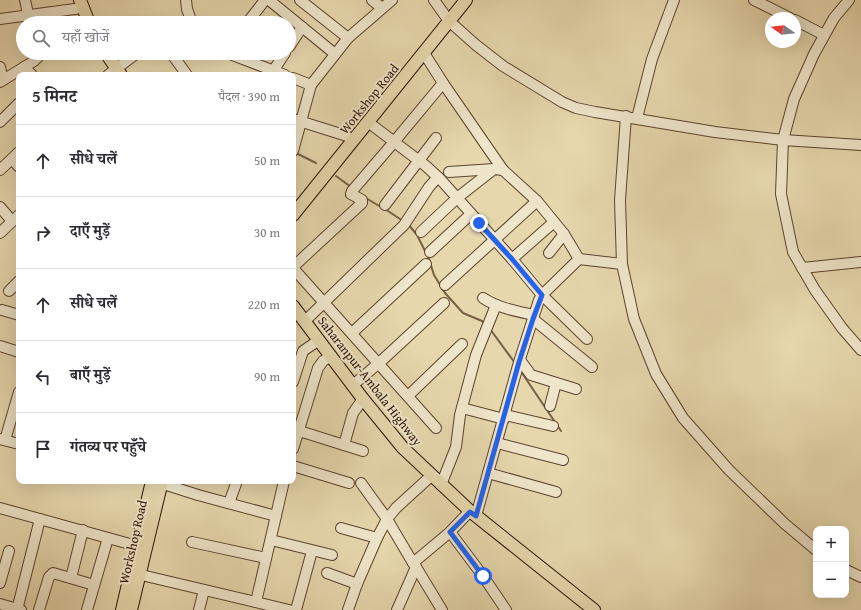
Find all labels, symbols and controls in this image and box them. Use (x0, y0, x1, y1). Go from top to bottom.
north arrow (765, 12, 801, 48)
search box (16, 16, 296, 60)
text: यहाँ खोजें (62, 26, 109, 47)
icon: search (30, 27, 52, 49)
street label: Workshop Road (335, 60, 403, 138)
text: 5 मिनट (32, 83, 77, 108)
text: पैदल · 390 m (219, 87, 280, 106)
text: सीधे चलें (70, 148, 117, 169)
icon: ahead (32, 150, 54, 172)
text: 50 m (254, 151, 280, 170)
route end (470, 214, 488, 232)
text: दाएँ मुड़ें (70, 220, 110, 241)
icon: right (32, 222, 54, 244)
text: 30 m (254, 223, 280, 242)
text: सीधे चलें (70, 292, 117, 313)
icon: ahead (32, 294, 54, 316)
text: 220 m (248, 295, 280, 314)
street label: Saharanpur-Ambala Highway (313, 312, 427, 450)
text: बाएँ मुड़ें (70, 364, 111, 385)
icon: left (32, 366, 54, 388)
text: 90 m (254, 367, 280, 386)
text: गंतव्य पर पहुँचे (70, 436, 146, 457)
icon: arrive (32, 438, 54, 460)
street label: Workshop Road (114, 498, 152, 586)
map controls (813, 526, 849, 598)
button: + (813, 526, 849, 562)
button: − (813, 562, 849, 598)
route start (474, 567, 492, 585)

